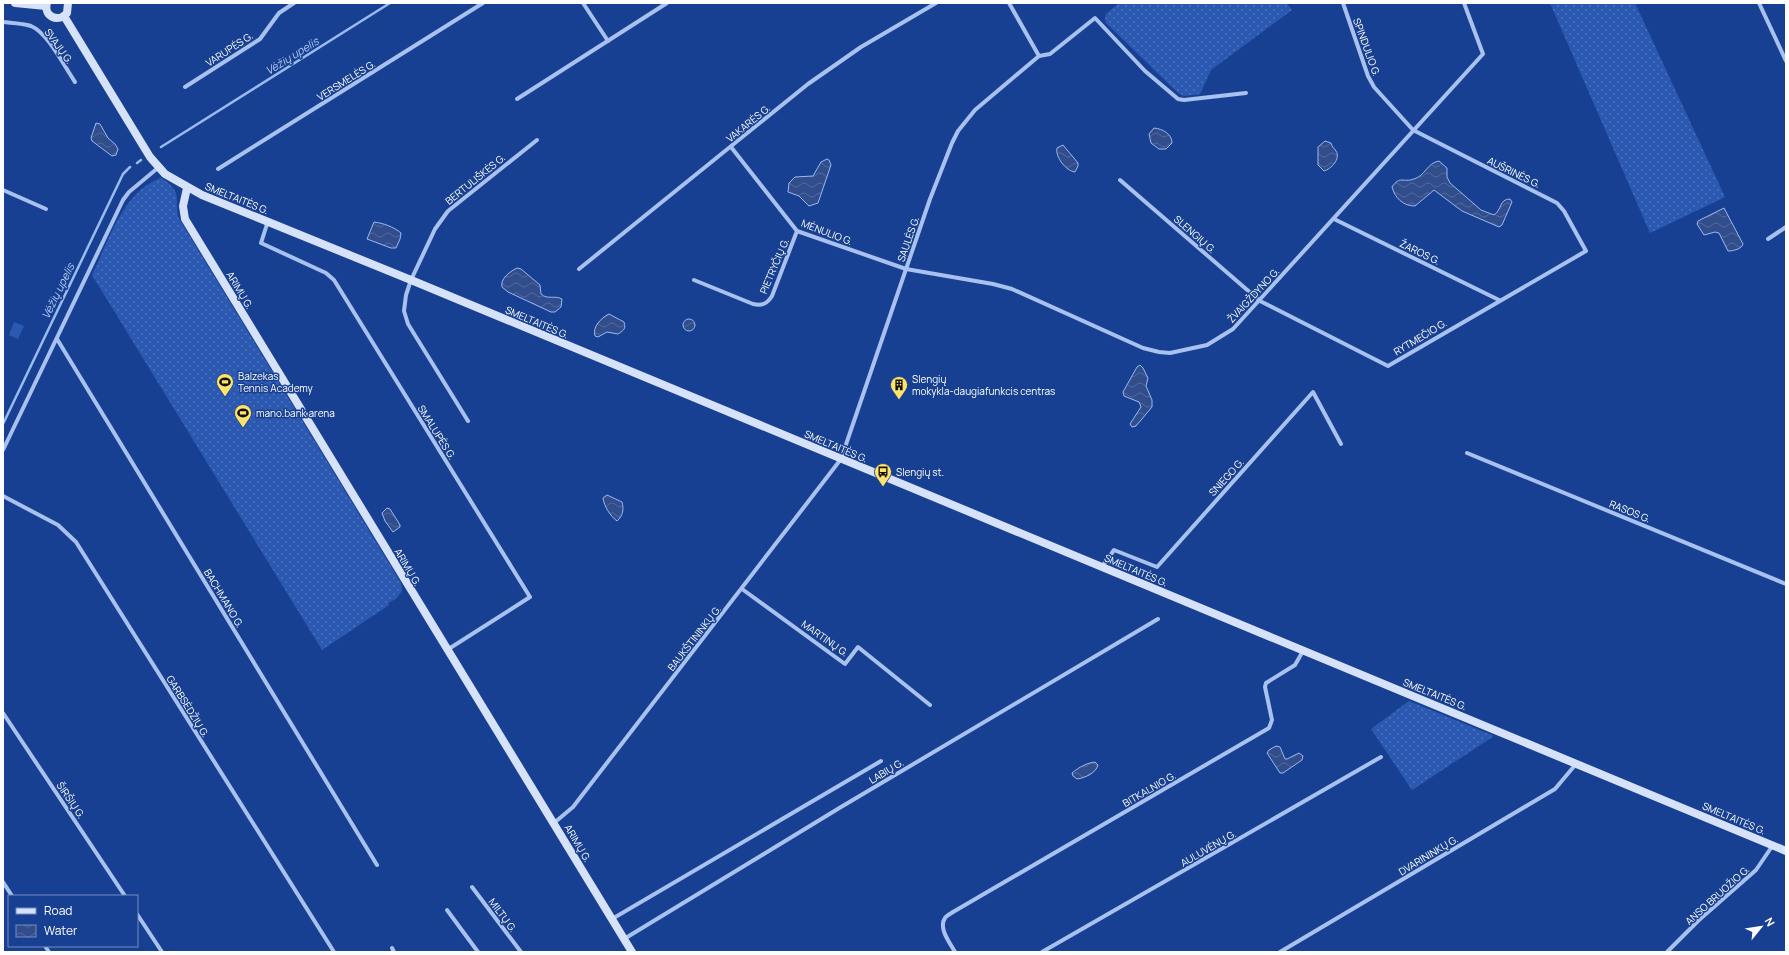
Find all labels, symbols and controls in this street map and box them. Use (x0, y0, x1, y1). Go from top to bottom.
street label: SPINDULIO G. (1350, 16, 1384, 78)
street label: SVAJŲ G. (41, 26, 77, 66)
street label: VARUPĖS G. (203, 28, 255, 70)
water label: Vėžių upelis (262, 33, 322, 78)
street label: VERSMELĖS G. (314, 57, 378, 103)
street label: VAKARĖS G. (723, 101, 773, 145)
street label: BERTULIŠKĖS G. (442, 150, 508, 208)
street label: AUŠRINĖS G. (1485, 153, 1543, 191)
street label: SMELTAITĖS G. (203, 179, 271, 217)
street label: SLENGIŲ G. (1171, 212, 1219, 256)
street label: SAULĖS G. (894, 214, 922, 264)
street label: MĖNULIO G. (799, 216, 855, 248)
street label: PIETRYČIŲ G. (756, 236, 792, 296)
street label: ŽAROS G. (1397, 236, 1443, 268)
water label: Vėžių upelis (38, 259, 78, 321)
street label: ŽVAIGŽDYNO G. (1224, 264, 1282, 326)
street label: ARIMŲ G. (223, 269, 257, 311)
street label: SMELTAITĖS G. (503, 302, 571, 342)
street label: RYTMEČIO G. (1391, 316, 1449, 358)
place label: Balzekas Tennis Academy (238, 369, 314, 395)
sports icon: Balzekas Tennis Academy (215, 372, 235, 397)
place label: Slengių mokykla-daugiafunkcis centras (912, 372, 1055, 398)
building icon: Slengių mokykla-daugiafunkcis centras (889, 375, 909, 400)
street label: SMALUPĖS G. (415, 402, 459, 462)
sports icon: mano.bank arena (233, 403, 253, 428)
place label: mano.bank arena (256, 406, 335, 420)
street label: SMELTAITĖS G. (802, 426, 870, 466)
street label: SNIEGO G. (1205, 455, 1247, 499)
bus stop icon: Slengių st. (873, 462, 893, 487)
place label: Slengių st. (896, 465, 944, 479)
street label: RASOS G. (1607, 496, 1653, 526)
street label: ARIMŲ G. (391, 546, 425, 588)
street label: SMELTAITĖS G. (1102, 550, 1170, 590)
street label: BACHMANO G. (201, 566, 247, 630)
street label: BAUKŠTININKŲ G. (664, 602, 724, 674)
street label: MARTINŲ G. (799, 617, 851, 659)
street label: GARBSĖDŽIŲ G. (163, 672, 213, 740)
street label: SMELTAITĖS G. (1401, 675, 1469, 713)
street label: LABIŲ G. (866, 755, 906, 787)
street label: BITKALNIO G. (1120, 768, 1178, 810)
street label: ŠIRŠIŲ G. (54, 779, 88, 821)
street label: SMELTAITĖS G. (1700, 798, 1768, 838)
street label: ARIMŲ G. (561, 822, 595, 864)
street label: AULUVĖNŲ G. (1178, 826, 1238, 870)
street label: DVARININKŲ G. (1396, 832, 1460, 878)
street label: ANSO BRUOŽIO G. (1682, 862, 1752, 928)
legend (8, 895, 138, 947)
street label: MILTŲ G. (486, 895, 520, 935)
text: Road (44, 902, 72, 919)
north arrow (1741, 907, 1781, 947)
text: N (1762, 915, 1779, 929)
text: Water (44, 922, 78, 939)

